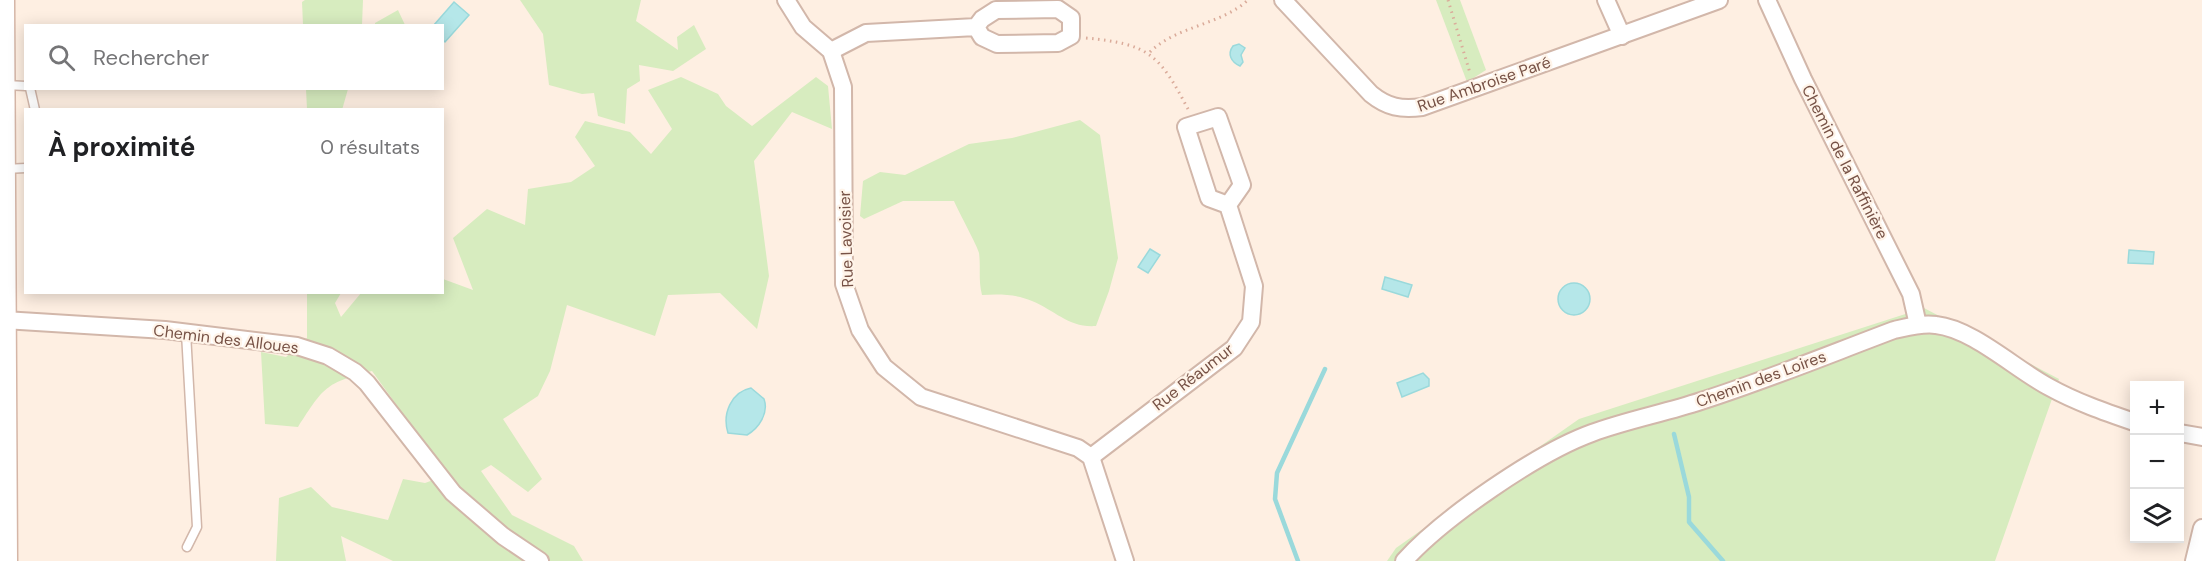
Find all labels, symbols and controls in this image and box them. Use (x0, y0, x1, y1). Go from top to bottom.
search box (24, 24, 444, 90)
icon: search (45, 41, 78, 74)
text: Rechercher (93, 43, 209, 72)
street label: Rue Ambroise Paré (1415, 51, 1553, 117)
street label: Chemin de la Raffinière (1797, 81, 1893, 243)
text: À proximité (48, 130, 195, 164)
text: 0 résultats (320, 134, 420, 160)
street label: Rue Lavoisier (834, 190, 858, 288)
street label: Chemin des Alloues (152, 320, 300, 358)
street label: Rue Réaumur (1148, 339, 1238, 415)
street label: Chemin des Loires (1693, 346, 1829, 412)
map controls (2130, 381, 2184, 543)
button: + (2130, 381, 2184, 435)
button: − (2130, 435, 2184, 489)
button: layers (2130, 489, 2184, 543)

